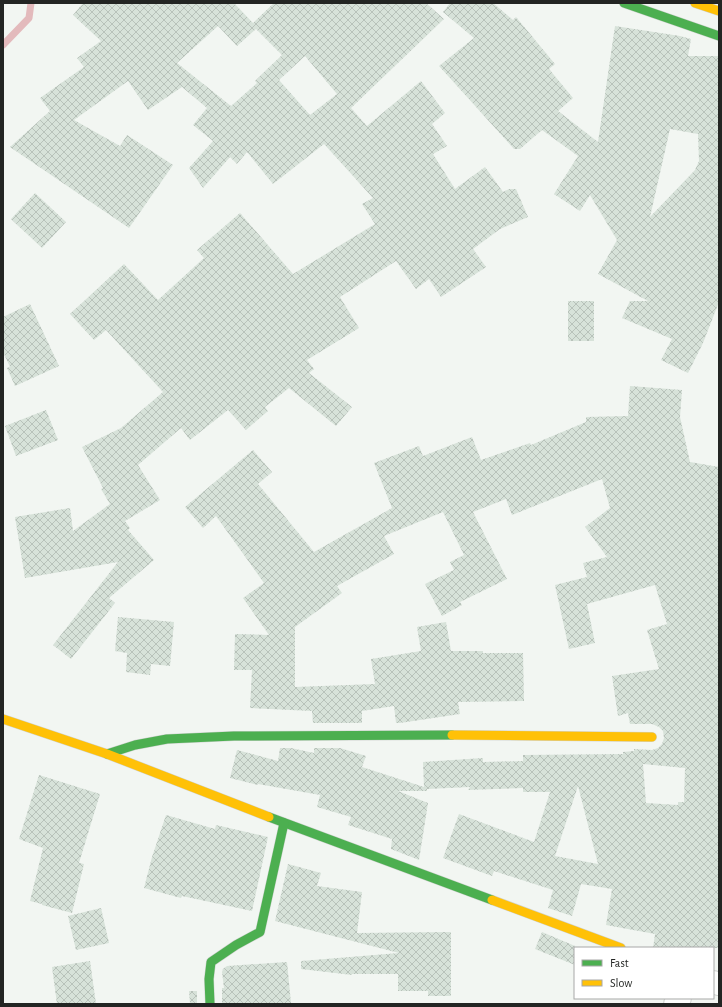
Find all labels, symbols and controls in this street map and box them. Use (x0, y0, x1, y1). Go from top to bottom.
legend (574, 947, 714, 999)
text: Fast (610, 957, 629, 969)
text: Slow (610, 977, 632, 989)

